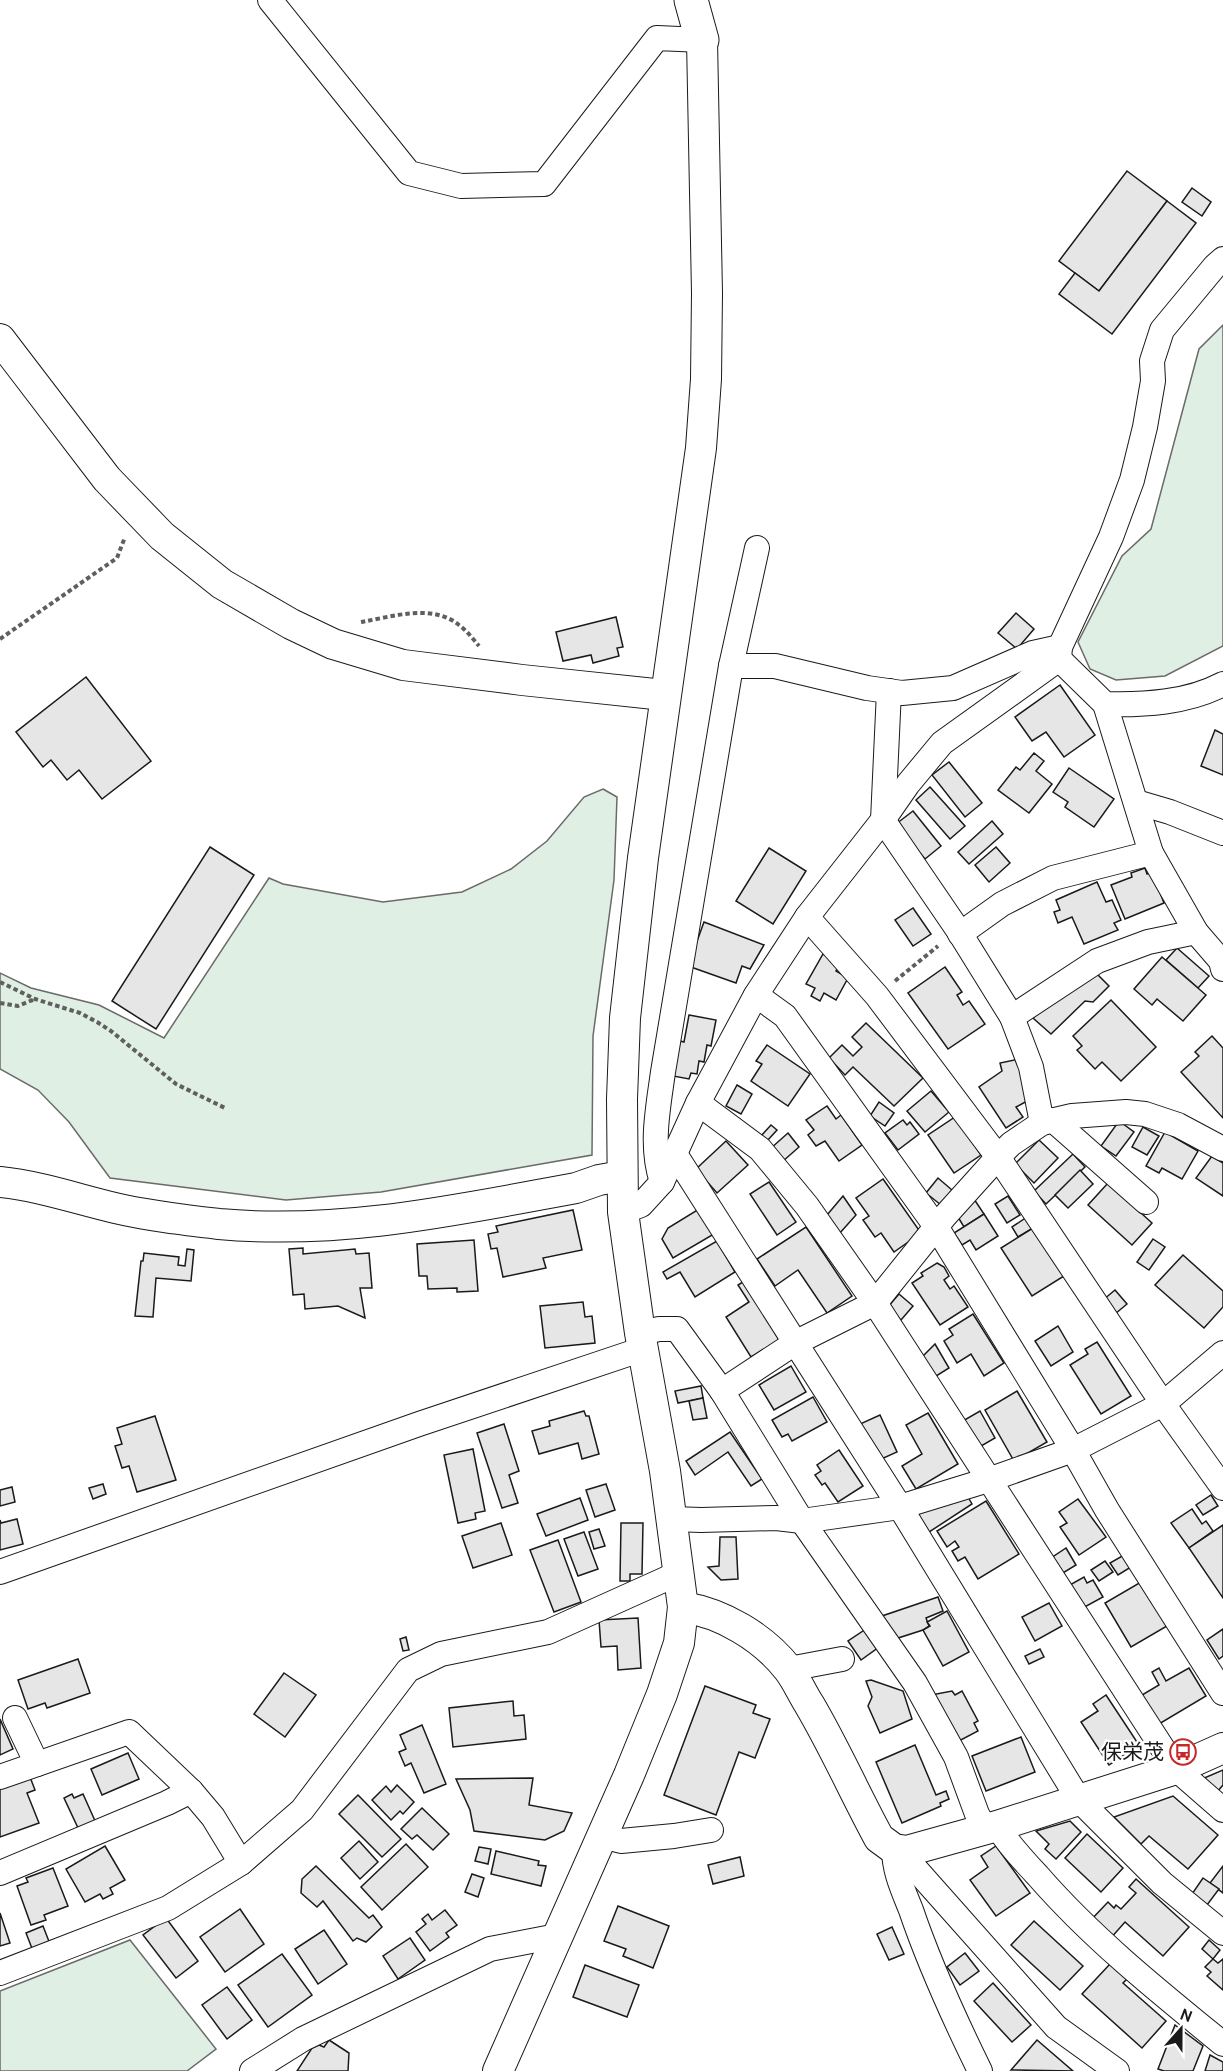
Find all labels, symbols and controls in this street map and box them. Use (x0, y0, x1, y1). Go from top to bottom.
bus stop icon: 保栄茂 (1168, 1737, 1198, 1767)
place label: 保栄茂 (1101, 1739, 1164, 1764)
north arrow (1151, 1999, 1211, 2059)
text: N (1178, 2005, 1195, 2026)

